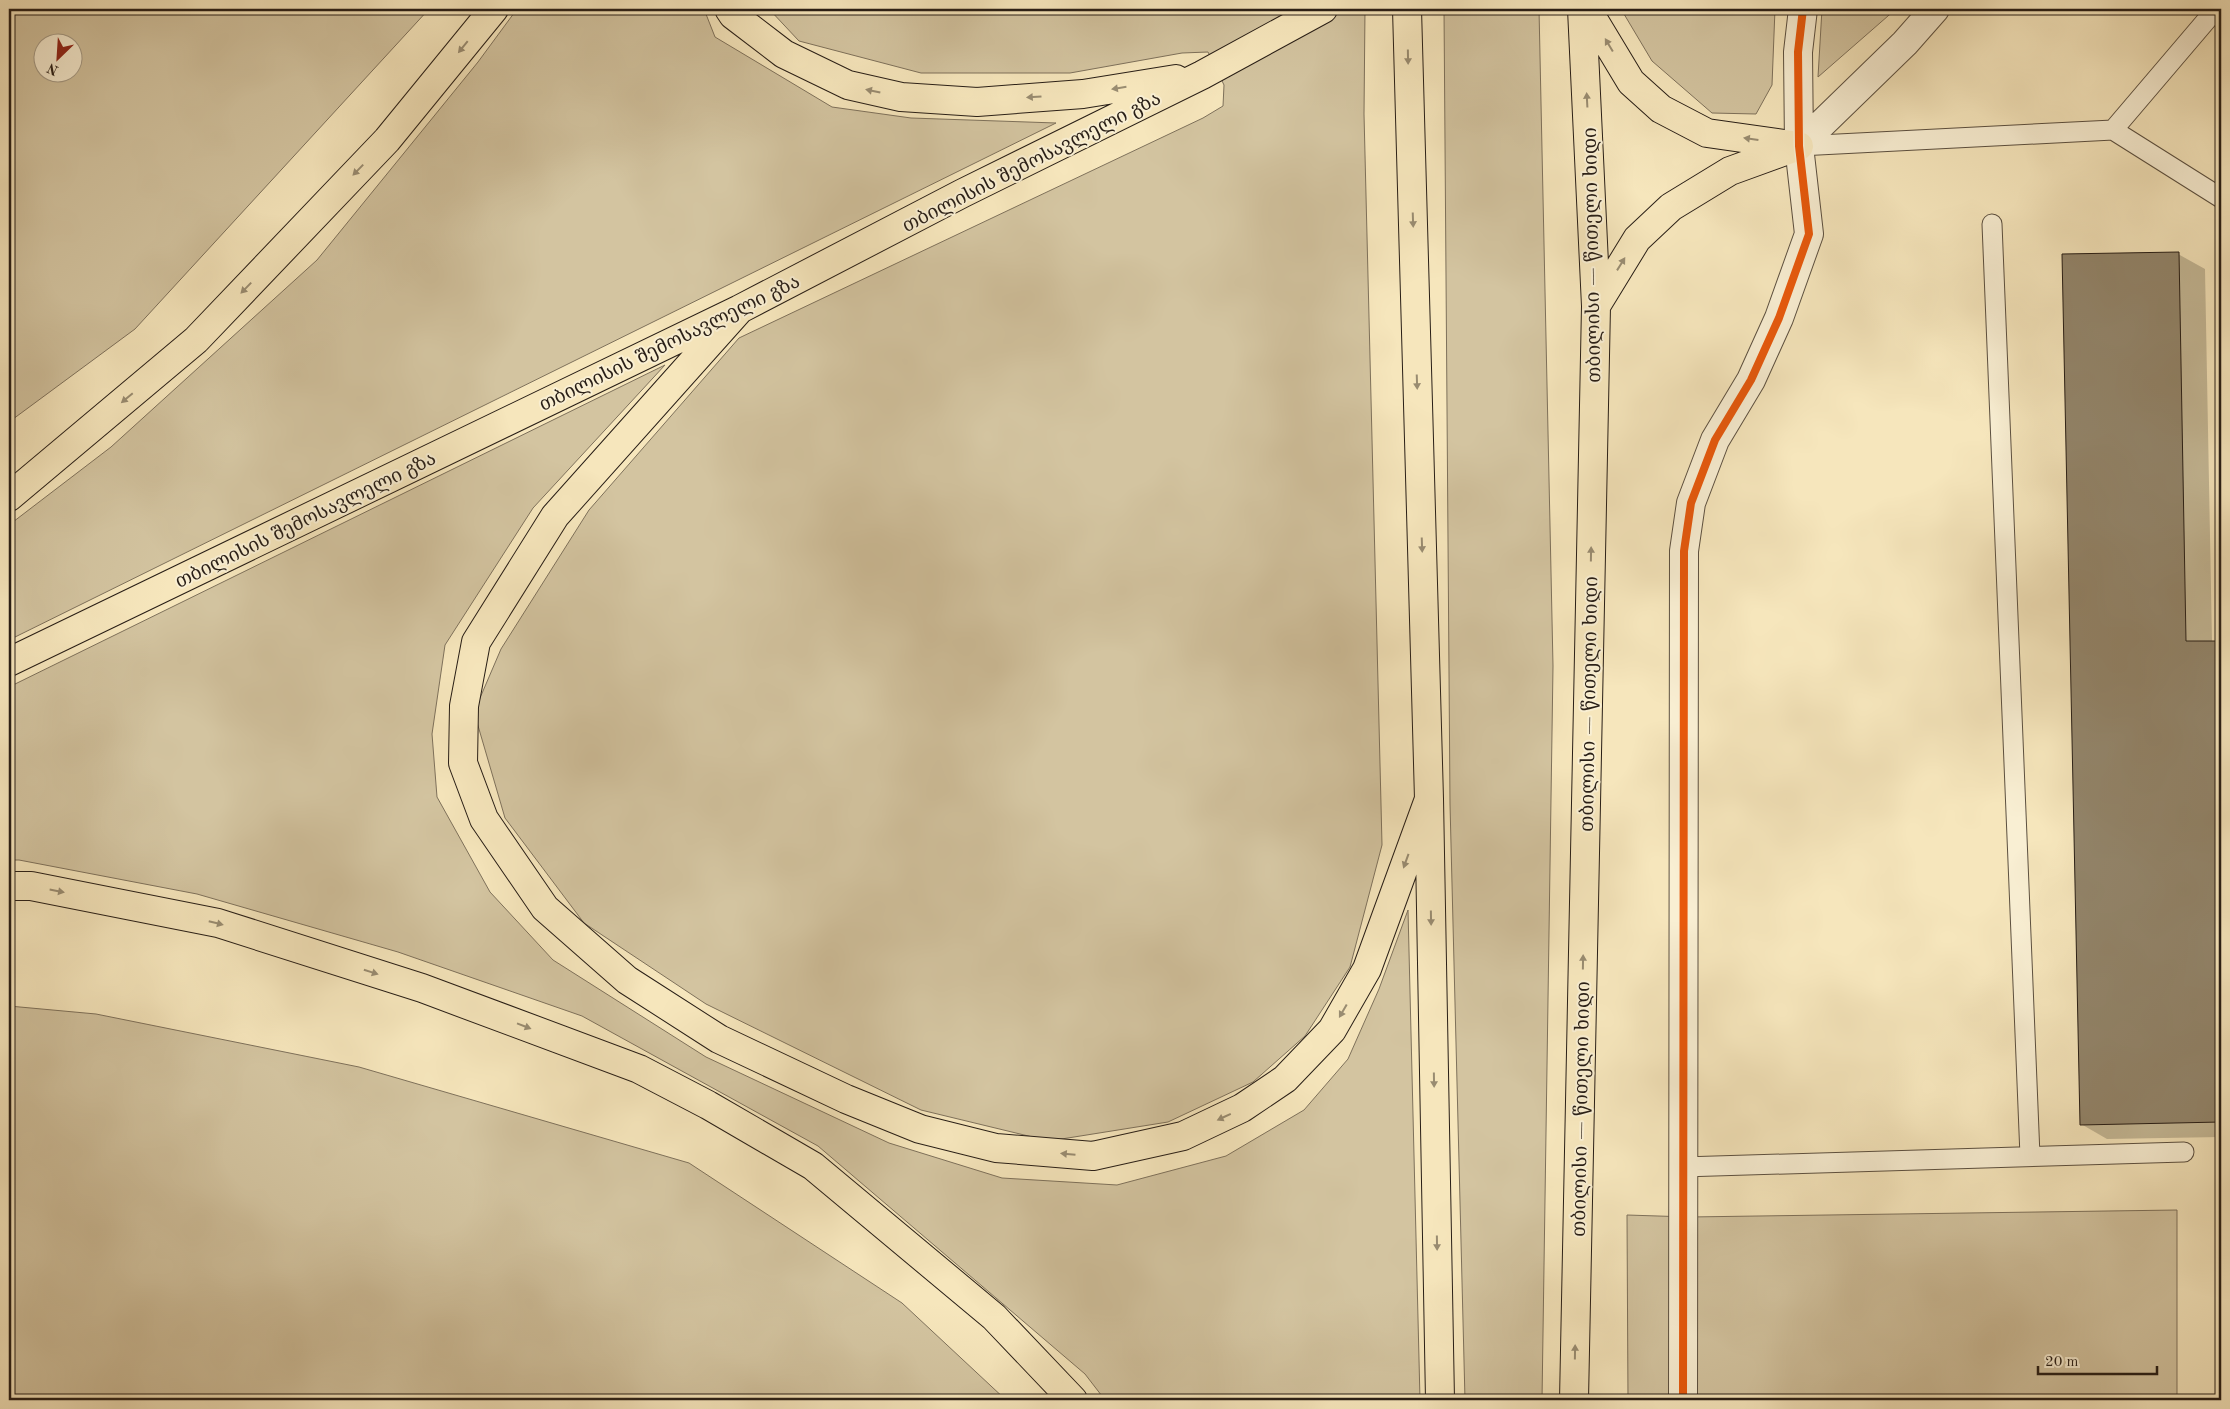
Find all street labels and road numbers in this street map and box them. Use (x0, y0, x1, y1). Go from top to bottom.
street label: თბილისის შემოსავლელი გზა (899, 89, 1164, 237)
street label: თბილისი — წითელი ხიდი (1581, 127, 1605, 383)
street label: თბილისის შემოსავლელი გზა (536, 272, 803, 416)
street label: თბილისის შემოსავლელი გზა (172, 449, 439, 593)
street label: თბილისი — წითელი ხიდი (1578, 576, 1602, 832)
street label: თბილისი — წითელი ხიდი (1570, 981, 1594, 1237)

